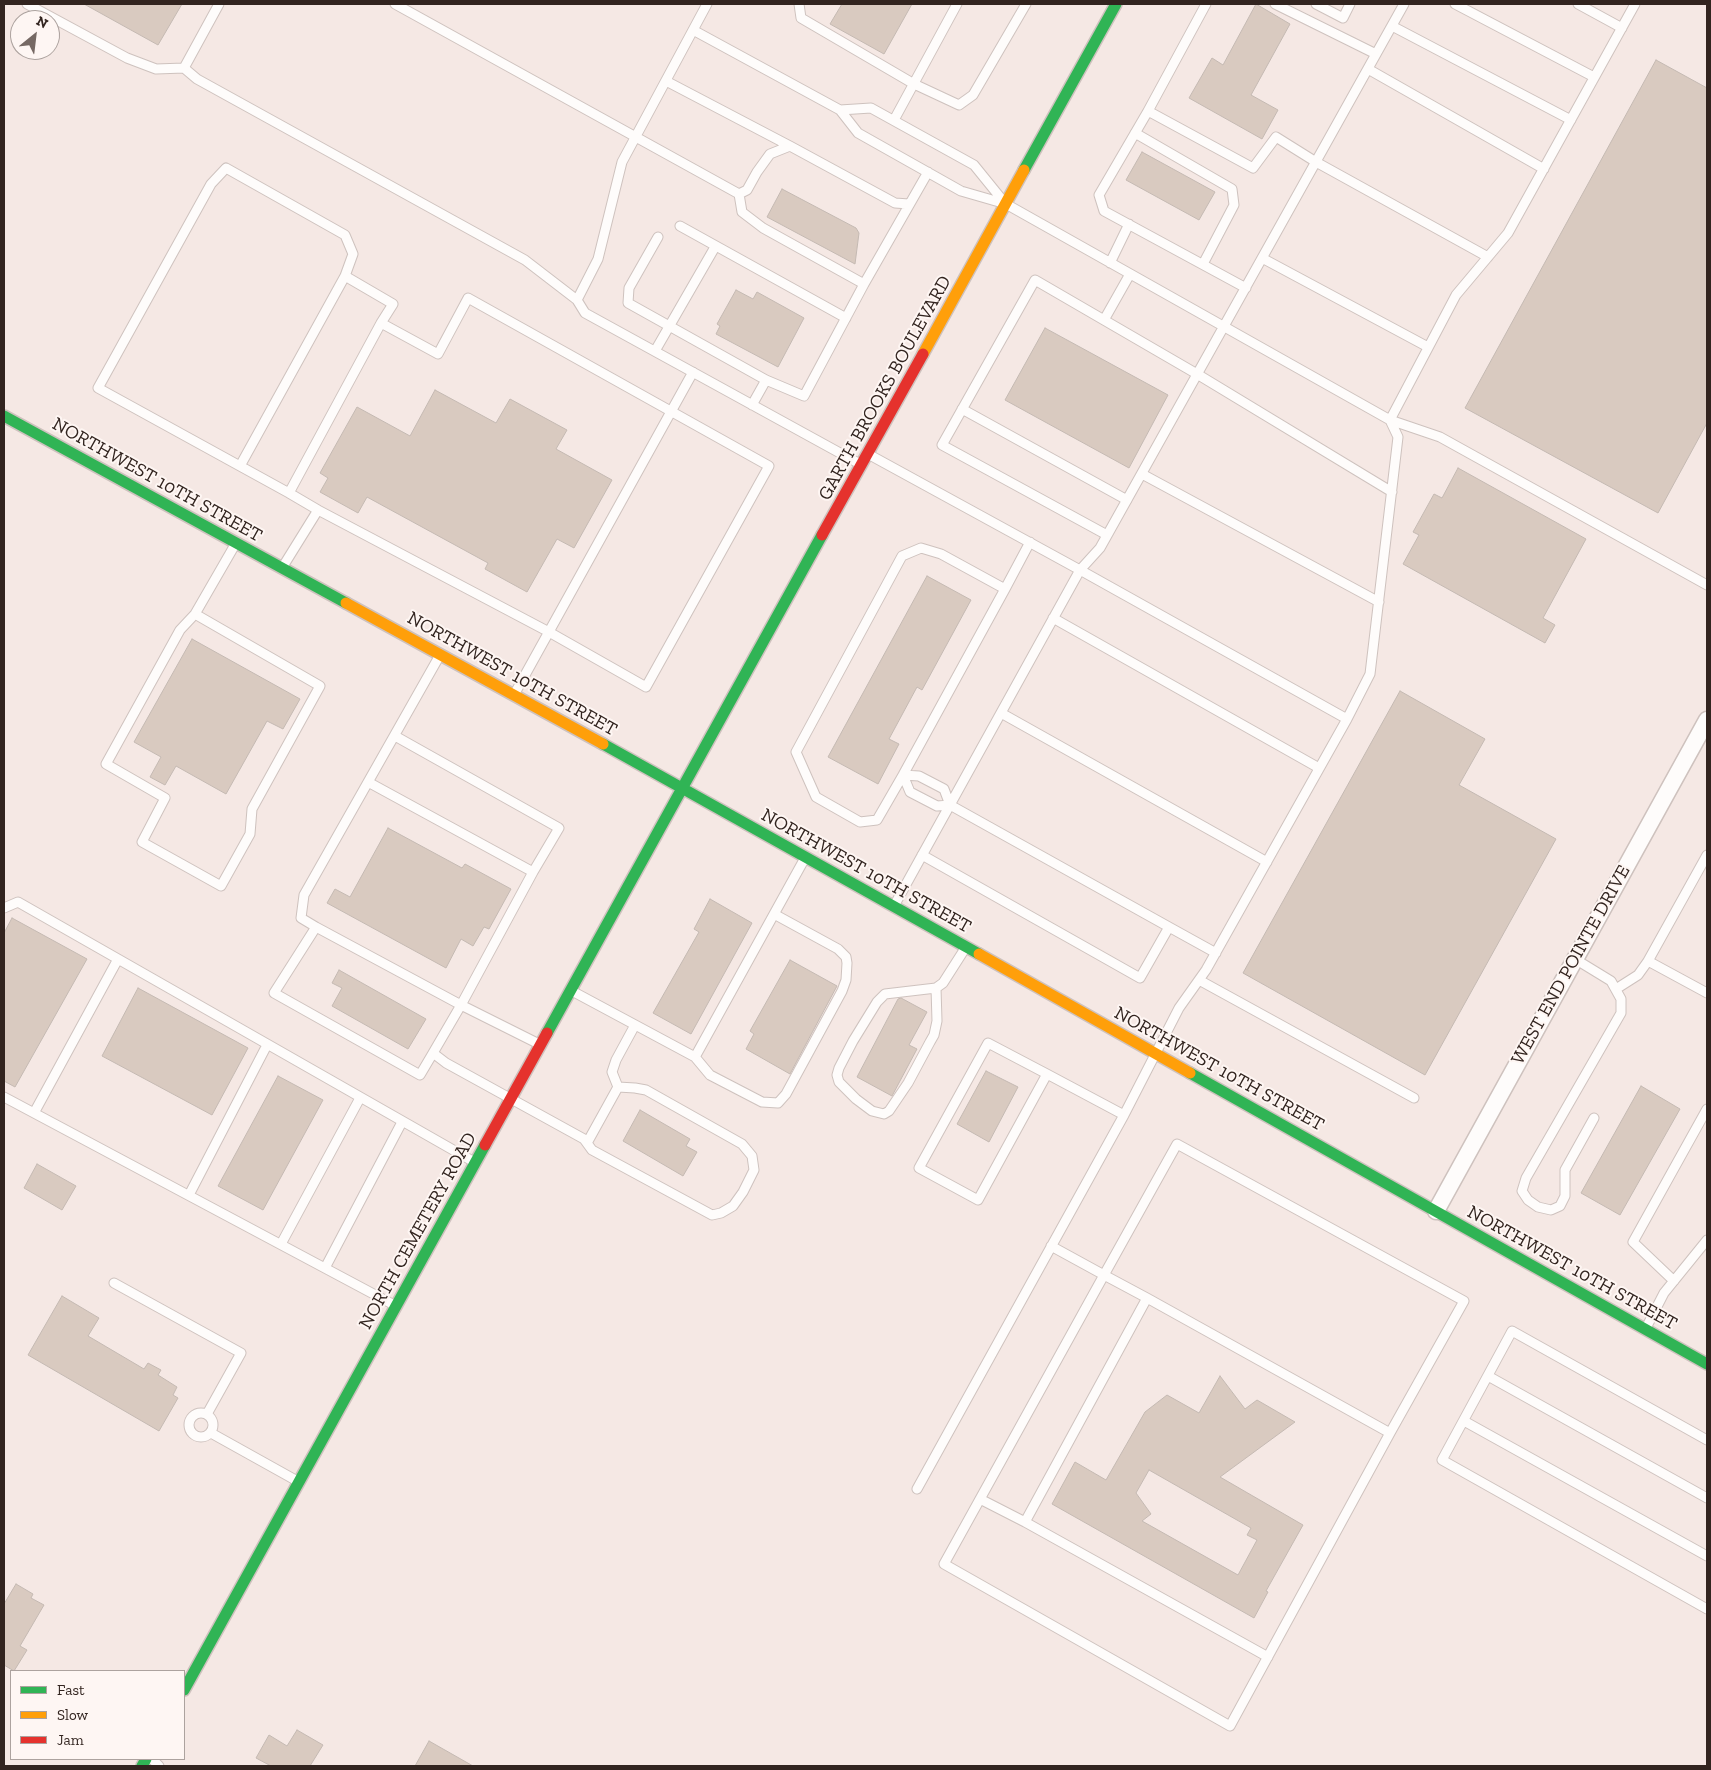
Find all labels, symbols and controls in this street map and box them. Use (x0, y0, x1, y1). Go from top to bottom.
north arrow (10, 10, 60, 60)
text: N (33, 12, 51, 32)
street label: GARTH BROOKS BOULEVARD (814, 272, 956, 504)
street label: NORTHWEST 10TH STREET (48, 413, 266, 547)
street label: NORTHWEST 10TH STREET (403, 607, 621, 741)
street label: NORTHWEST 10TH STREET (757, 804, 975, 938)
street label: WEST END POINTE DRIVE (1507, 861, 1635, 1069)
street label: NORTHWEST 10TH STREET (1110, 1002, 1328, 1136)
street label: NORTH CEMETERY ROAD (354, 1129, 482, 1333)
street label: NORTHWEST 10TH STREET (1463, 1201, 1681, 1335)
legend (10, 1670, 185, 1760)
text: Fast (57, 1681, 85, 1699)
text: Slow (57, 1706, 88, 1724)
text: Jam (57, 1731, 84, 1749)

